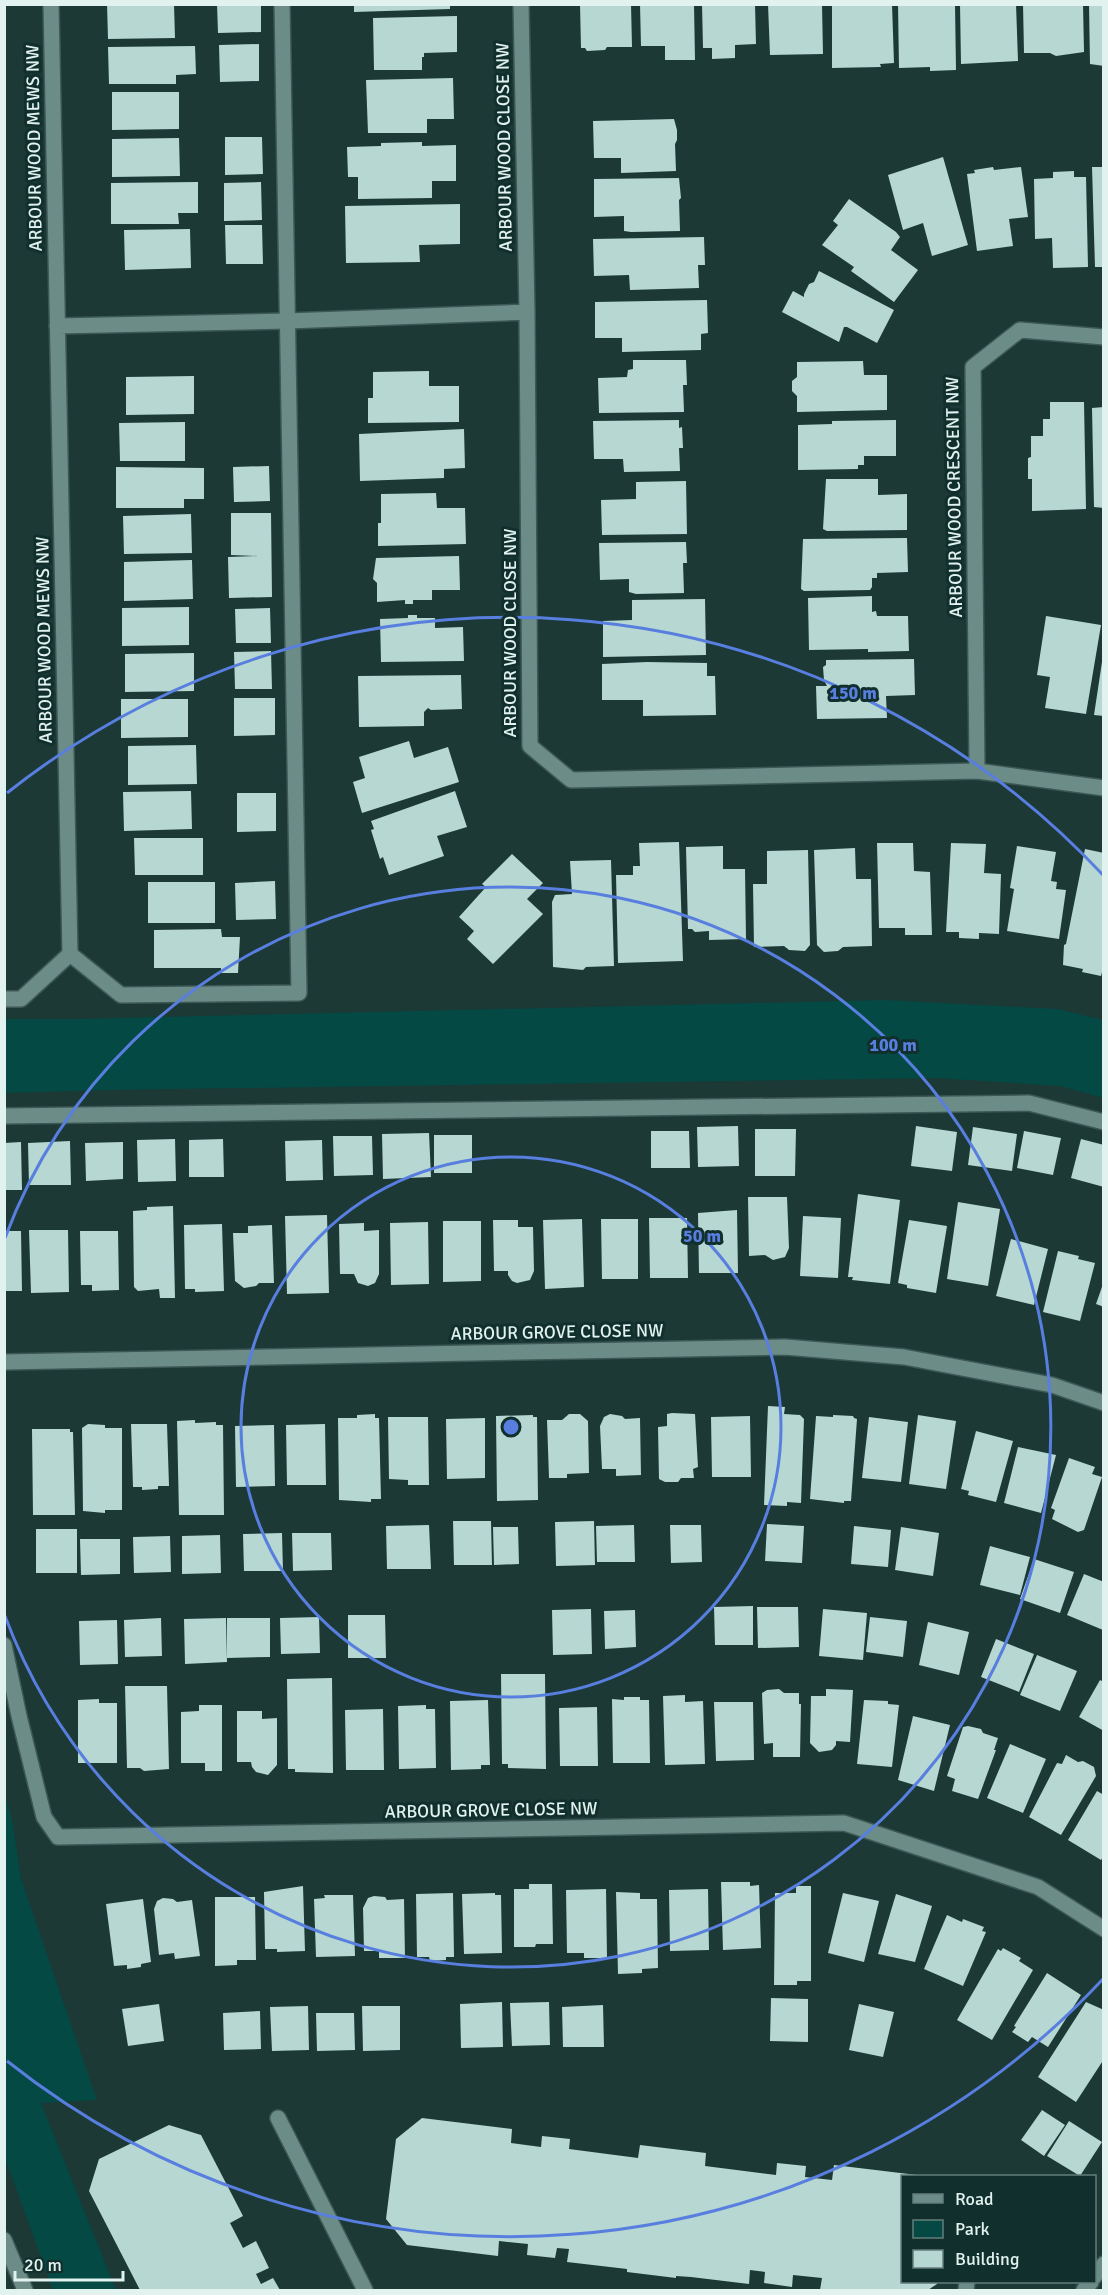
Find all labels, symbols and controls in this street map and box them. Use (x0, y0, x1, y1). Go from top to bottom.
street label: ARBOUR WOOD CLOSE NW (491, 42, 517, 252)
street label: ARBOUR WOOD MEWS NW (21, 44, 47, 252)
street label: ARBOUR WOOD CRESCENT NW (941, 376, 967, 618)
street label: ARBOUR WOOD CLOSE NW (499, 528, 521, 738)
street label: ARBOUR WOOD MEWS NW (31, 536, 57, 744)
text: 150 m (829, 682, 877, 704)
text: 100 m (869, 1034, 917, 1056)
text: 50 m (683, 1225, 721, 1247)
street label: ARBOUR GROVE CLOSE NW (450, 1319, 664, 1345)
centre of rings (501, 1417, 521, 1437)
street label: ARBOUR GROVE CLOSE NW (384, 1797, 598, 1823)
legend (901, 2175, 1096, 2283)
text: Road (955, 2188, 994, 2210)
text: Park (955, 2218, 990, 2240)
scale bar (15, 2244, 123, 2282)
text: Building (955, 2248, 1019, 2270)
text: 20 m (24, 2254, 62, 2276)

